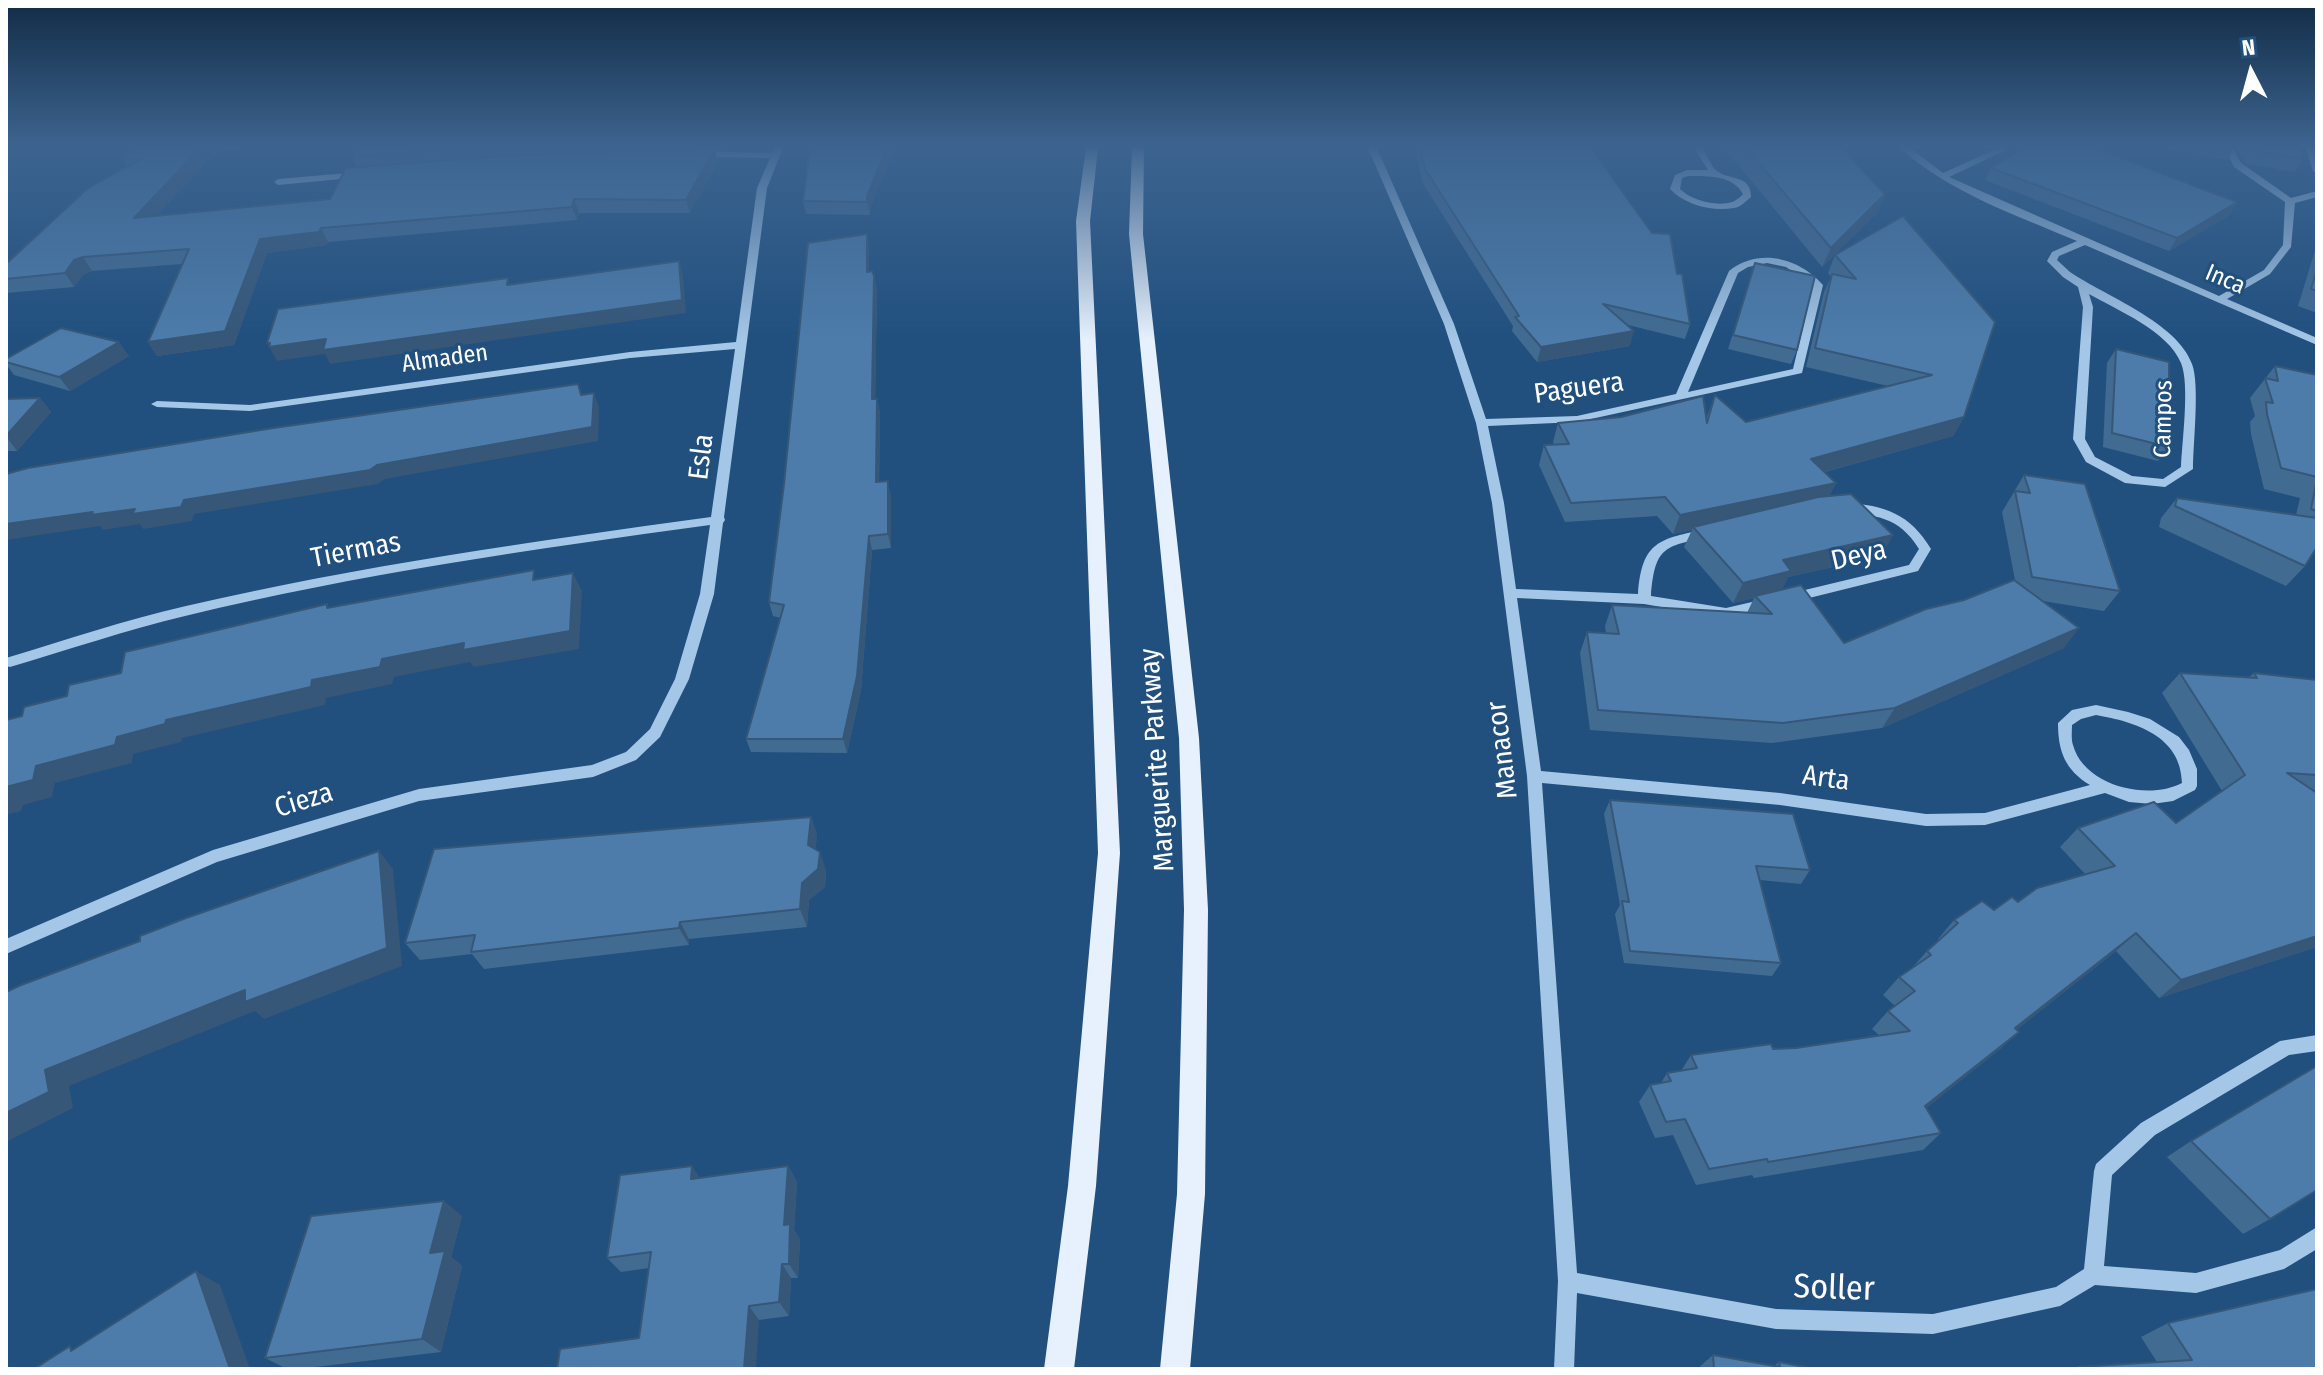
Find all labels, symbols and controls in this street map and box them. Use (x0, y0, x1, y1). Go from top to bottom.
north arrow (2211, 32, 2291, 112)
text: N (2240, 34, 2256, 62)
street label: Inca (2201, 259, 2249, 301)
street label: Almaden (400, 339, 490, 379)
street label: Paguera (1532, 366, 1626, 412)
street label: Campos (2149, 380, 2179, 458)
street label: Esla (683, 432, 721, 482)
street label: Tiermas (308, 526, 404, 576)
street label: Deya (1828, 533, 1890, 579)
street label: Marguerite Parkway (1133, 647, 1183, 873)
street label: Manacor (1480, 699, 1526, 801)
street label: Arta (1800, 759, 1852, 799)
street label: Cieza (271, 776, 337, 826)
street label: Soller (1793, 1267, 1875, 1311)

